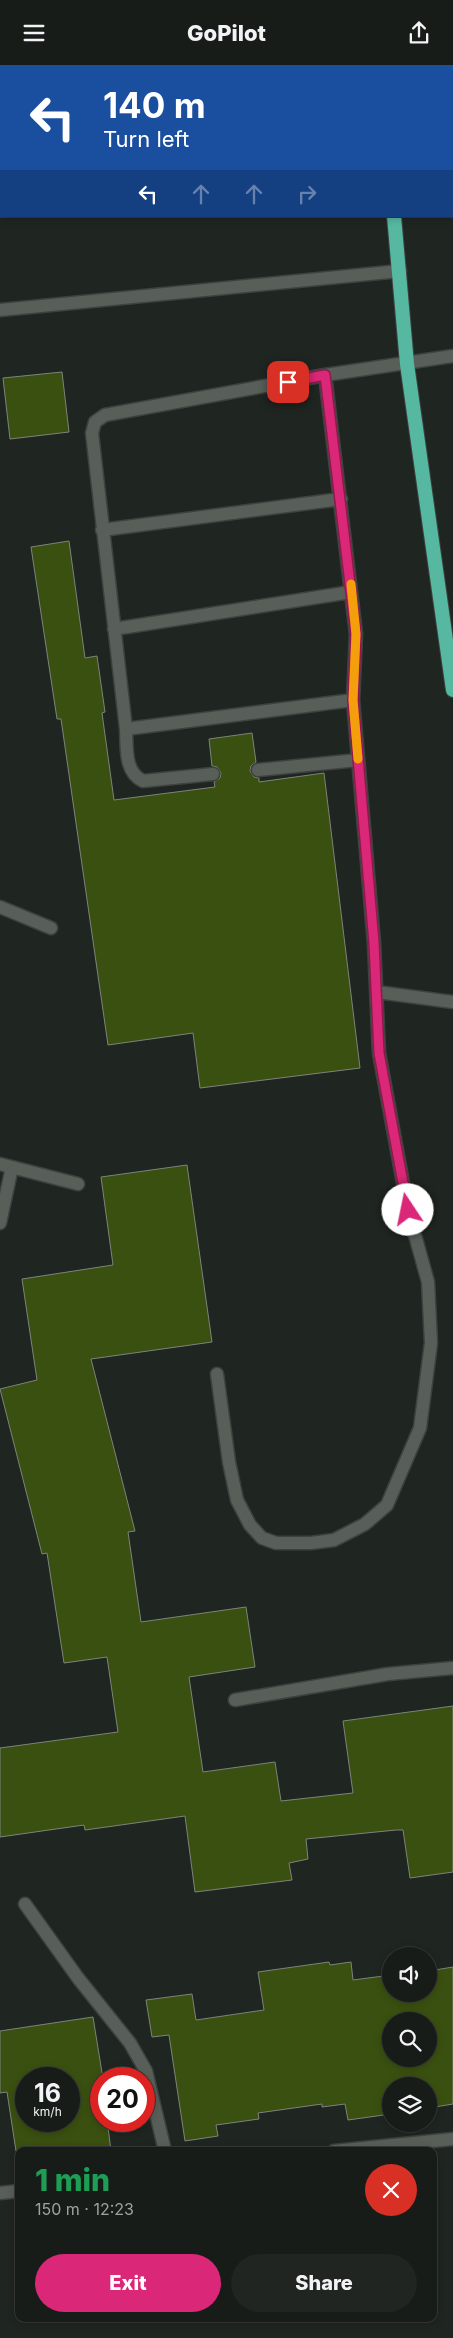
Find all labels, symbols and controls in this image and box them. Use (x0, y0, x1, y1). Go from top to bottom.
icon: menu (20, 19, 48, 47)
icon: share (405, 19, 433, 47)
text: GoPilot (187, 20, 266, 46)
text: 140 m (103, 84, 206, 126)
icon: left (20, 85, 85, 150)
text: Turn left (103, 126, 189, 152)
icon: left (134, 180, 162, 208)
icon: ahead (187, 180, 215, 208)
icon: ahead (240, 180, 268, 208)
icon: right (293, 180, 321, 208)
pin (267, 361, 309, 403)
icon: arrive (274, 368, 302, 396)
position arrow (381, 1183, 433, 1235)
map controls (382, 1947, 437, 2132)
button: sound (382, 1947, 437, 2002)
button: search (382, 2012, 437, 2067)
speed limit sign: 20 (90, 2067, 155, 2132)
button: layers (382, 2077, 437, 2132)
text: 16 (34, 2078, 61, 2108)
text: km/h (33, 2104, 62, 2119)
text: 1 min (35, 2162, 110, 2198)
button: close (365, 2164, 417, 2216)
text: 150 m · 12:23 (35, 2199, 134, 2219)
button: Exit (35, 2254, 221, 2312)
button: Share (231, 2254, 417, 2312)

